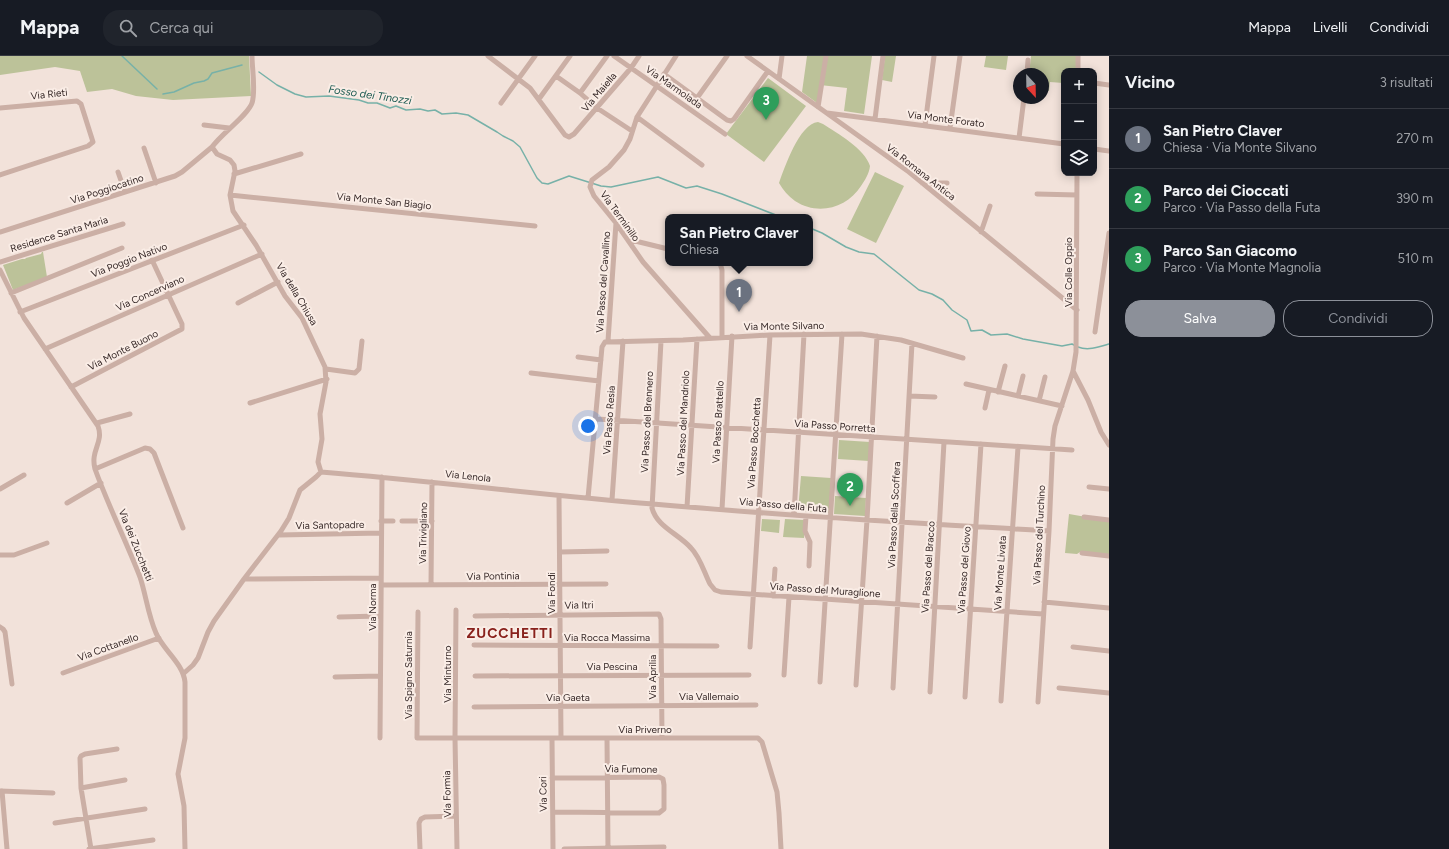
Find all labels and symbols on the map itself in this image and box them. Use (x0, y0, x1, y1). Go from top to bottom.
street label: Via Marmolada (643, 63, 705, 111)
north arrow (1013, 68, 1049, 104)
street label: Via Maiella (579, 70, 619, 114)
water label: Fosso dei Tinozzi (327, 83, 413, 107)
street label: Via Rieti (30, 86, 68, 102)
pin: 3 (753, 87, 779, 120)
street label: Via Monte Forato (907, 108, 985, 130)
street label: Via Romana Antica (884, 141, 958, 203)
street label: Via Poggiocatino (69, 171, 145, 207)
street label: Via Terminillo (597, 188, 643, 244)
street label: Via Monte San Biagio (336, 190, 432, 212)
street label: Residence Santa Maria (9, 213, 109, 255)
street label: Via Passo del Cavallino (593, 231, 613, 333)
street label: Via Colle Oppio (1062, 237, 1075, 307)
street label: Via Poggio Nativo (89, 239, 169, 280)
street label: Via della Chiusa (273, 260, 321, 328)
street label: Via Concerviano (114, 272, 186, 314)
pin: 1 (726, 279, 752, 312)
street label: Via Monte Silvano (744, 319, 825, 333)
street label: Via Monte Buono (86, 327, 161, 373)
street label: Via Passo del Mandriolo (674, 370, 692, 476)
street label: Via Passo del Brennero (638, 371, 656, 473)
street label: Via Passo Brattello (709, 380, 727, 464)
street label: Via Passo Resia (600, 385, 618, 455)
street label: Via Passo Bocchetta (744, 397, 764, 489)
your location (578, 416, 598, 436)
street label: Via Passo Porretta (794, 417, 876, 435)
street label: Via Passo della Scoffera (885, 461, 903, 569)
street label: Via Lenola (444, 467, 492, 485)
pin: 2 (837, 473, 863, 506)
street label: Via Passo del Turchino (1030, 485, 1048, 585)
street label: Via Passo della Futa (738, 495, 828, 515)
street label: Via Trivigliano (416, 502, 430, 564)
street label: Via dei Zucchetti (116, 507, 156, 583)
street label: Via Santopadre (295, 518, 365, 532)
street label: Via Passo del Bracco (918, 520, 938, 614)
street label: Via Passo del Giovo (954, 526, 974, 614)
street label: Via Monte Livata (991, 535, 1009, 611)
street label: Via Pontinia (466, 569, 520, 583)
street label: Via Fondi (545, 572, 558, 614)
street label: Via Passo del Muraglione (769, 580, 881, 600)
street label: Via Norma (366, 583, 379, 631)
street label: Via Itri (564, 598, 594, 612)
district label: ZUCCHETTI (466, 625, 554, 642)
street label: Via Cottanello (76, 630, 140, 664)
street label: Via Spigno Saturnia (402, 631, 415, 719)
street label: Via Rocca Massima (564, 631, 650, 644)
street label: Via Minturno (441, 645, 454, 703)
street label: Via Aprilia (646, 655, 659, 699)
street label: Via Pescina (586, 660, 638, 673)
street label: Via Vallemaio (679, 690, 739, 703)
street label: Via Gaeta (546, 691, 590, 704)
street label: Via Priverno (618, 723, 672, 736)
street label: Via Fumone (604, 762, 658, 776)
street label: Via Formia (440, 770, 454, 818)
street label: Via Cori (536, 776, 550, 812)

